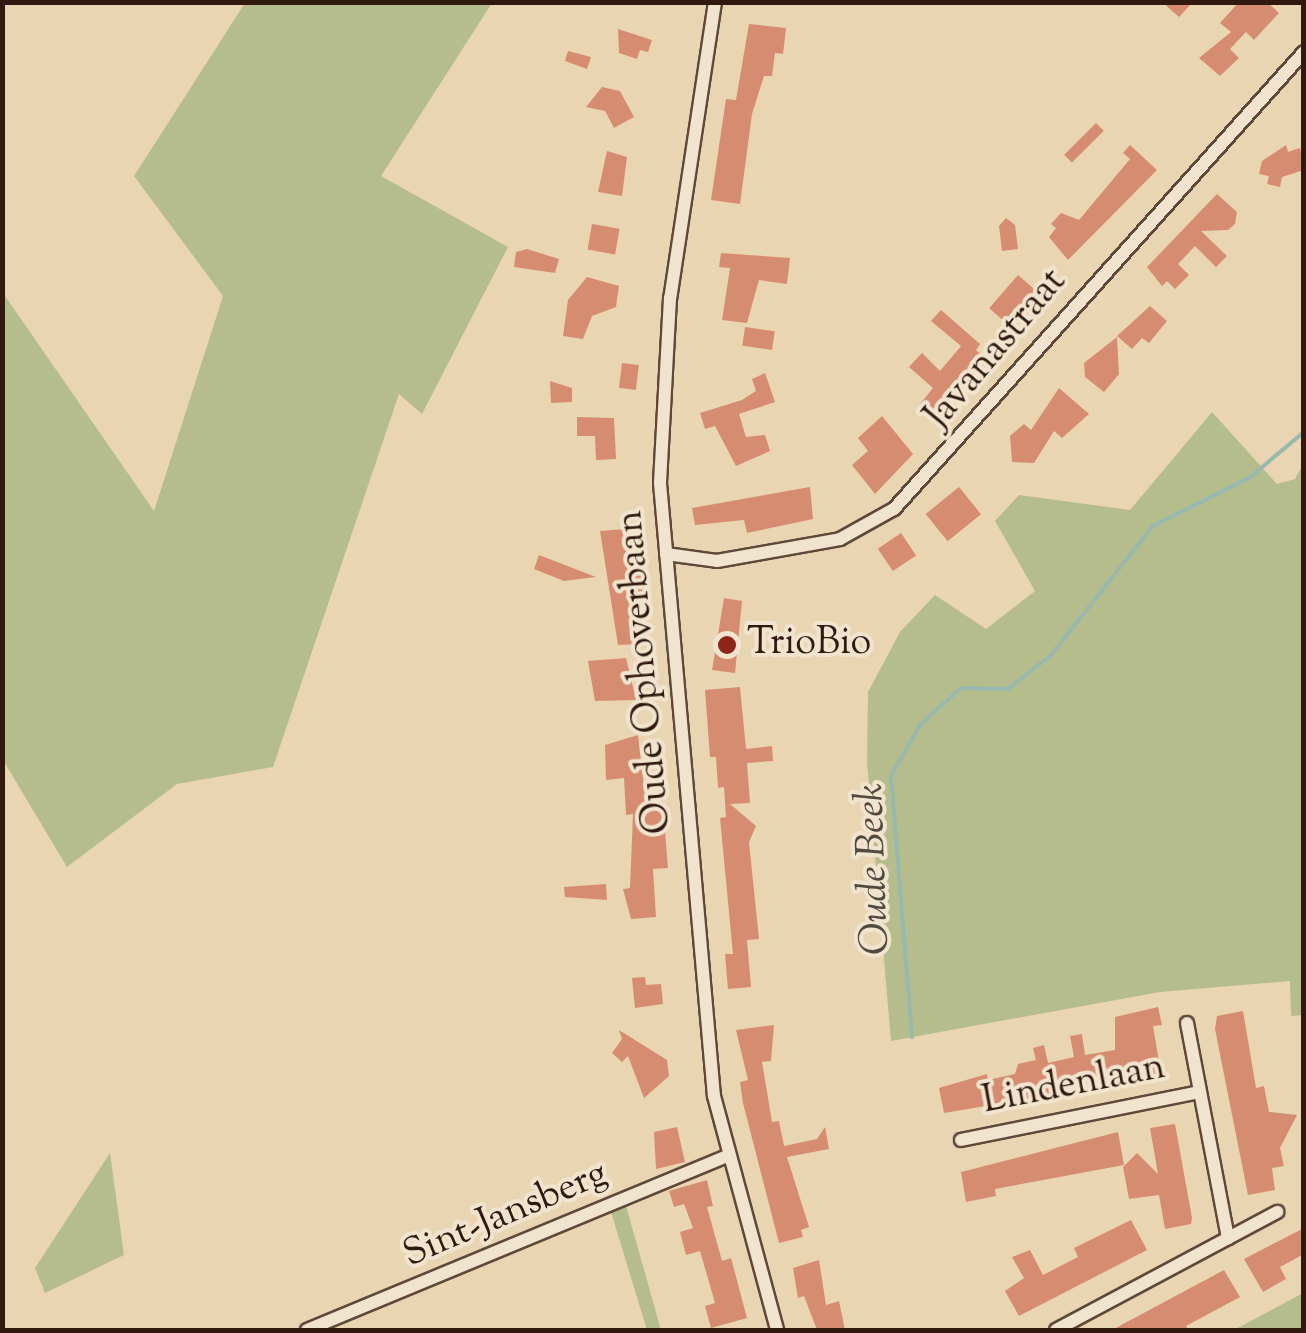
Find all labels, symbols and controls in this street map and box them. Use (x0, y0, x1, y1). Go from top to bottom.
street label: Javanastraat (917, 261, 1077, 439)
street label: Oude Ophoverbaan (609, 508, 683, 836)
place label: TrioBio (747, 622, 871, 668)
marker: TrioBio (716, 634, 738, 656)
water label: Oude Beek (848, 782, 902, 956)
street label: Lindenlaan (979, 1046, 1169, 1126)
street label: Sint-Jansberg (397, 1153, 615, 1279)

